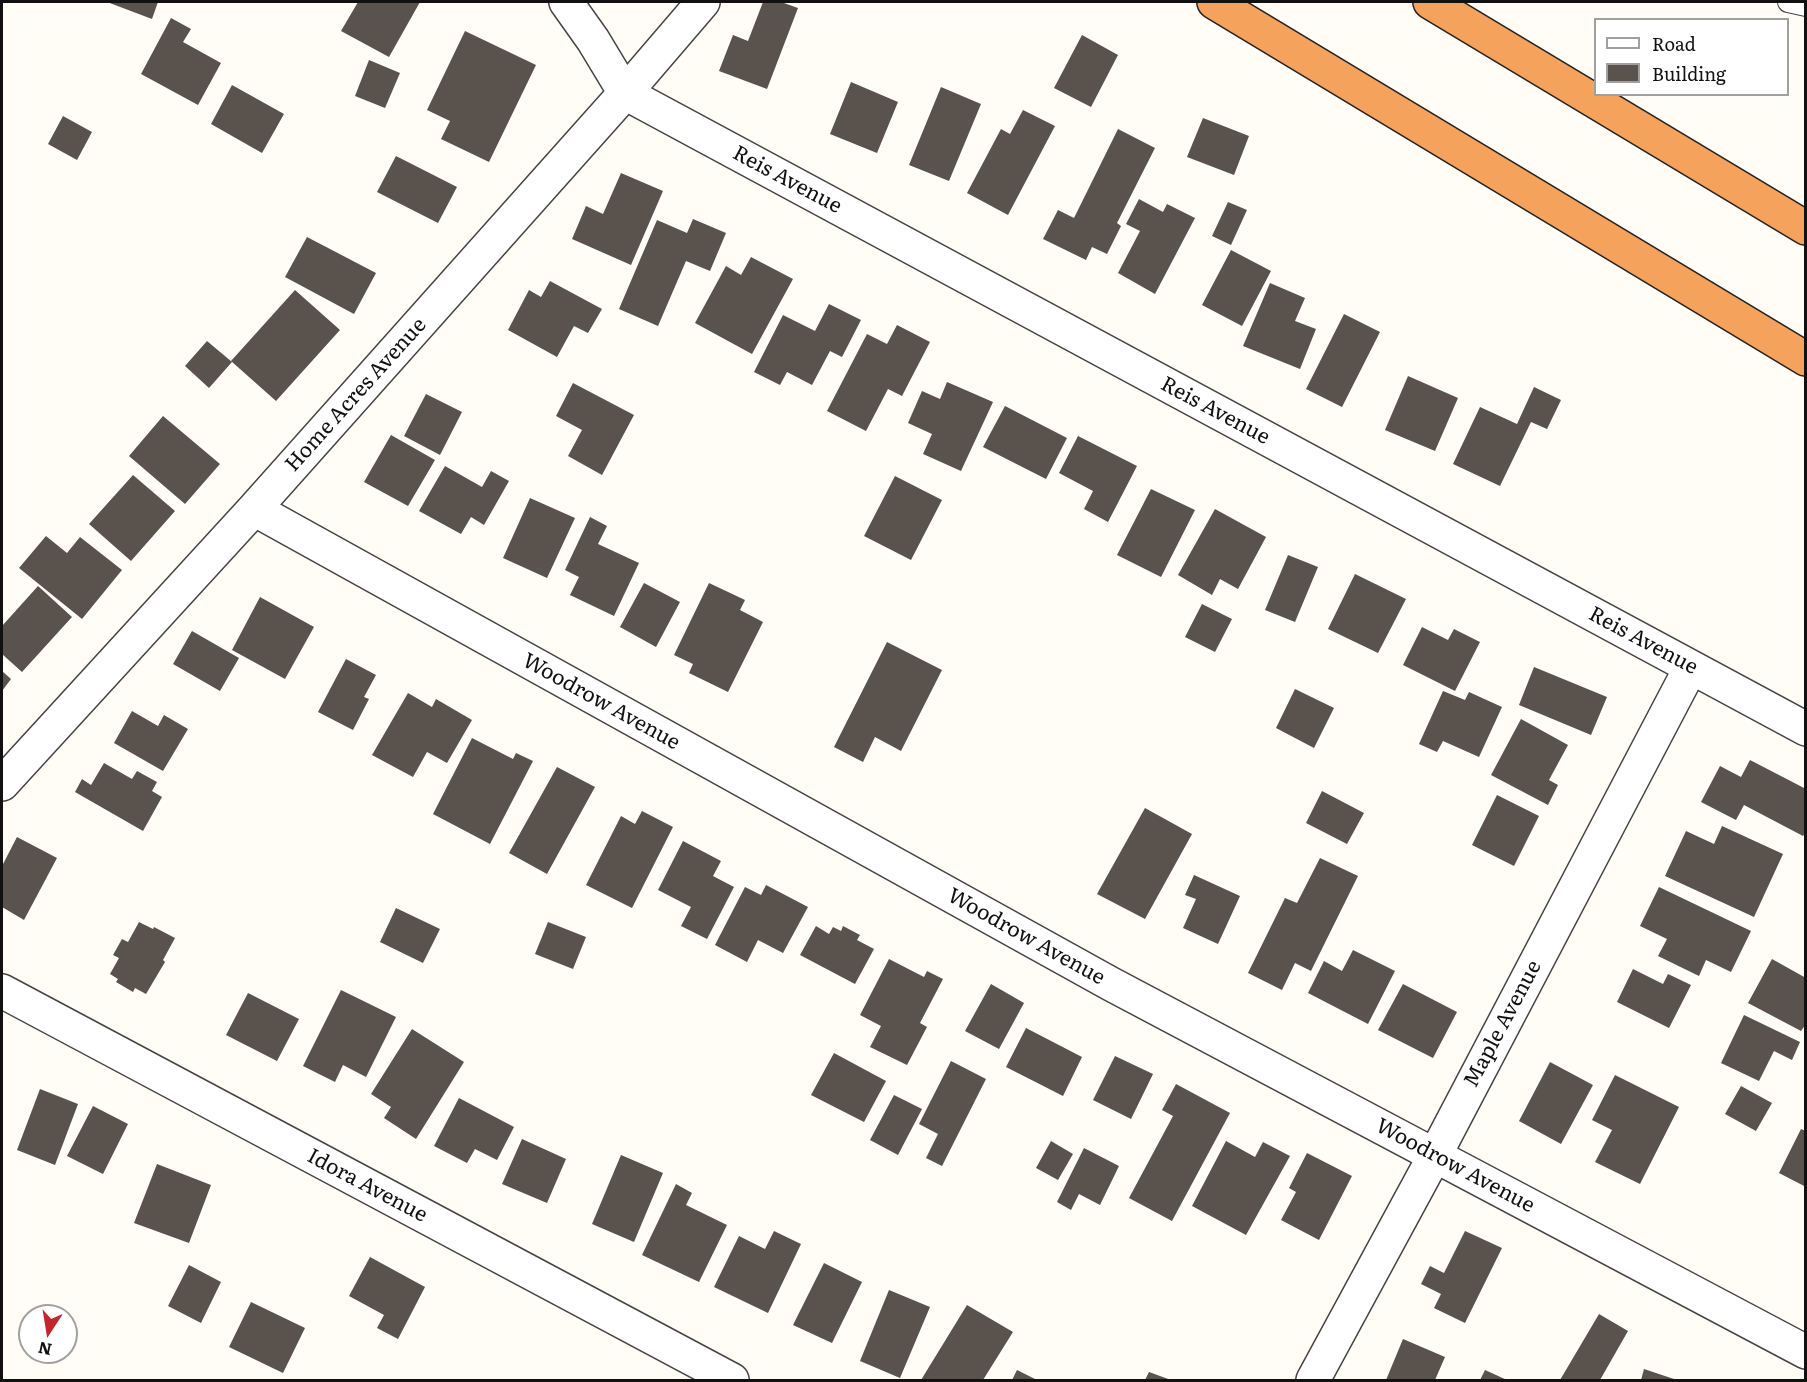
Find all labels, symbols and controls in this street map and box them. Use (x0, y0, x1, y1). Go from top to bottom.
legend (1594, 18, 1789, 96)
text: Road (1652, 30, 1696, 57)
text: Building (1652, 60, 1726, 87)
street label: Reis Avenue (728, 141, 846, 219)
street label: Home Acres Avenue (280, 313, 432, 477)
street label: Reis Avenue (1156, 372, 1274, 450)
street label: Reis Avenue (1584, 602, 1702, 680)
street label: Woodrow Avenue (518, 648, 684, 756)
street label: Woodrow Avenue (943, 883, 1109, 991)
street label: Maple Avenue (1459, 956, 1547, 1092)
street label: Woodrow Avenue (1371, 1114, 1539, 1218)
street label: Idora Avenue (303, 1144, 431, 1228)
north arrow (18, 1304, 78, 1364)
text: N (36, 1337, 54, 1363)

